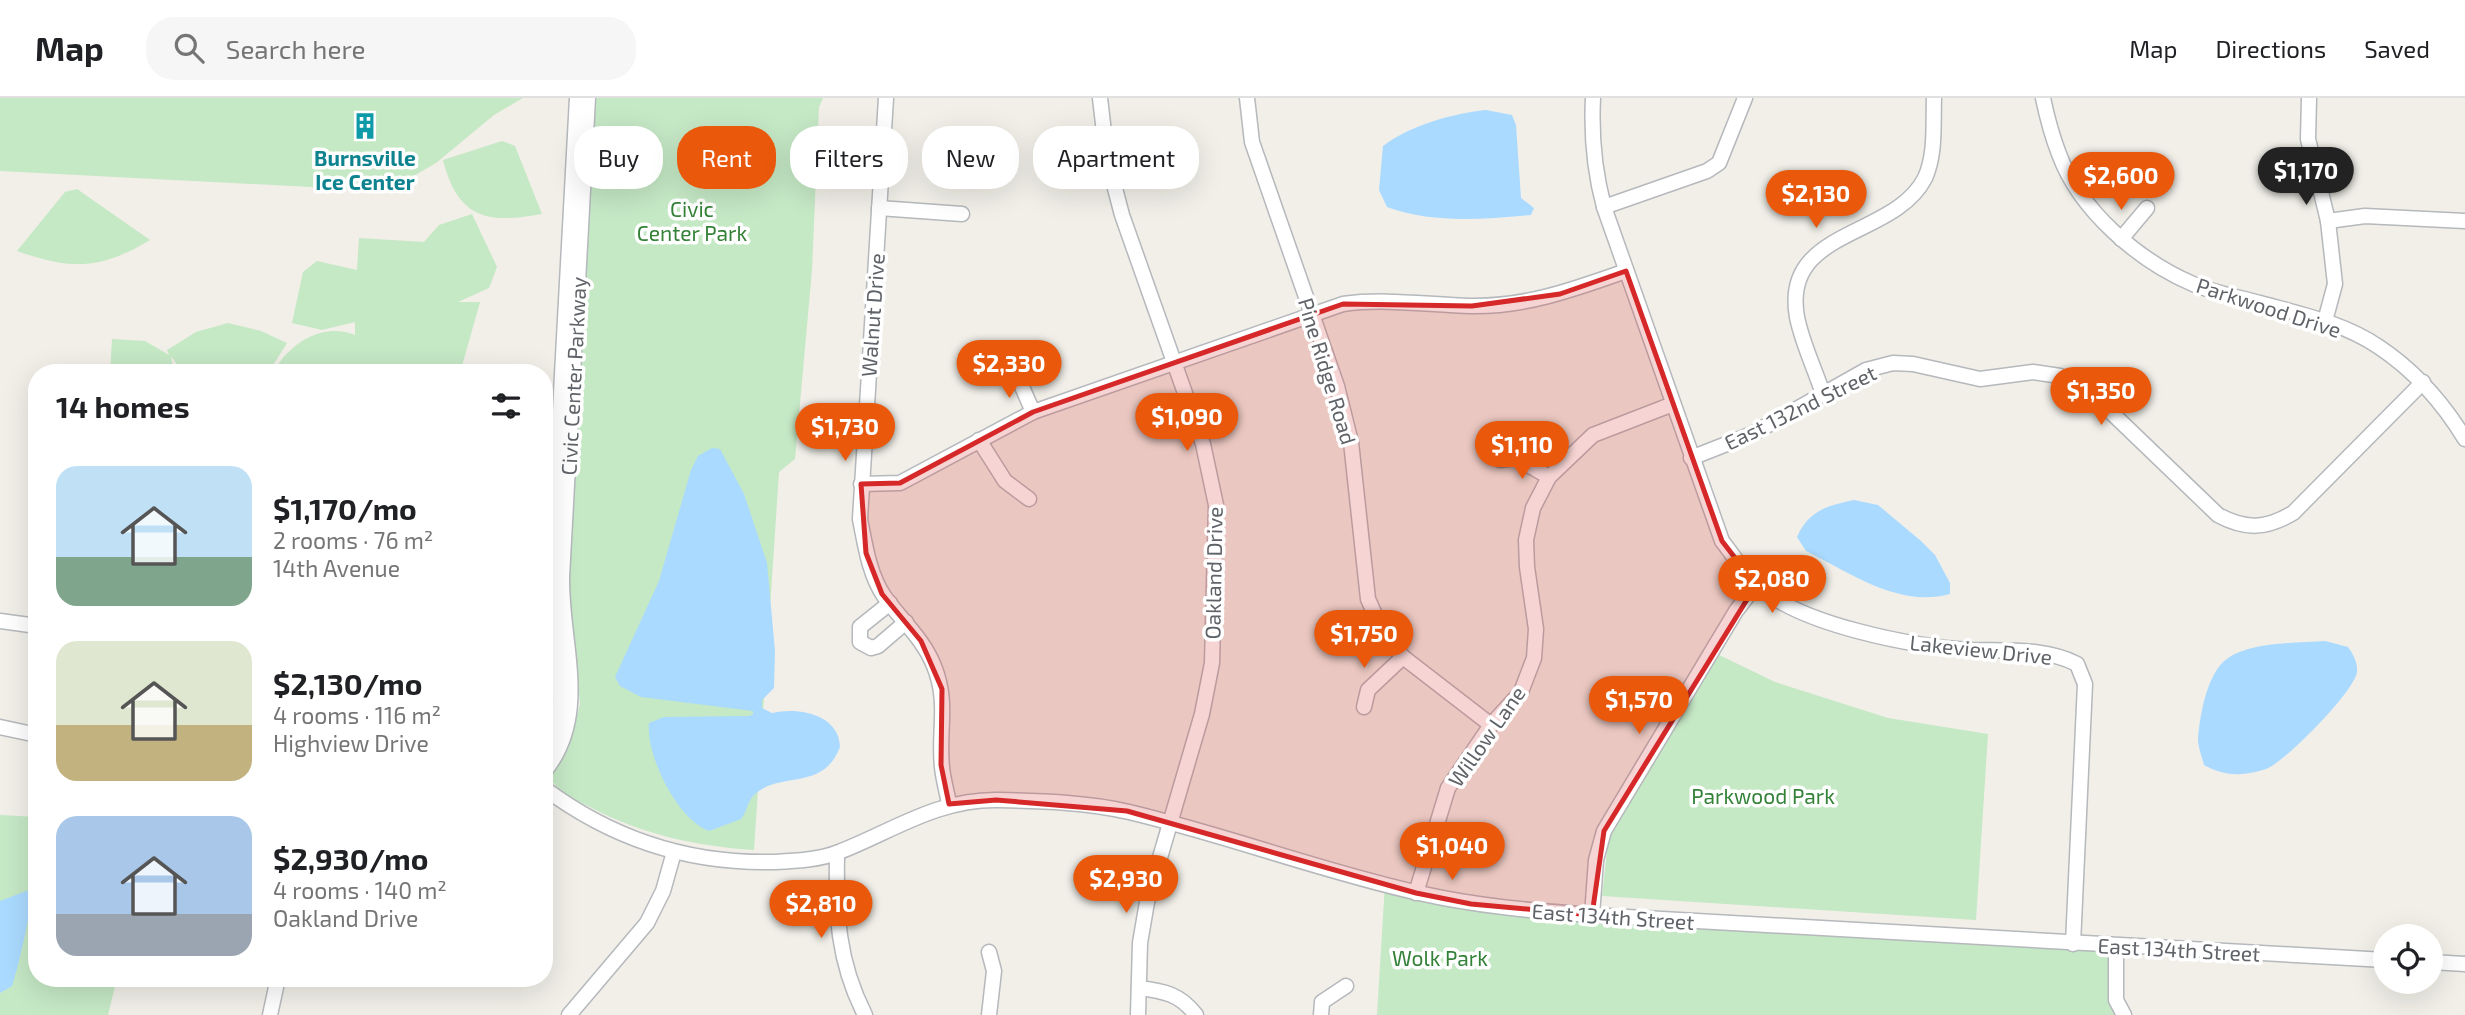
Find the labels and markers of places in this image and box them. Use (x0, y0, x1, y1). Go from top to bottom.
building icon: Burnsville Ice Center (350, 111, 380, 141)
place label: Burnsville Ice Center (314, 145, 416, 194)
pin: $1,170 (2249, 148, 2363, 207)
pin: $2,600 (2064, 152, 2178, 212)
pin: $2,130 (1759, 170, 1873, 230)
pin: $2,330 (952, 341, 1066, 400)
pin: $1,350 (2044, 368, 2158, 427)
pin: $1,090 (1130, 394, 1244, 453)
pin: $1,730 (788, 404, 902, 463)
pin: $1,110 (1465, 422, 1579, 481)
pin: $2,080 (1715, 556, 1829, 615)
pin: $1,750 (1307, 610, 1421, 670)
pin: $1,570 (1582, 676, 1696, 736)
pin: $1,040 (1395, 822, 1509, 882)
pin: $2,930 (1069, 856, 1183, 915)
pin: $2,810 (764, 880, 878, 940)

